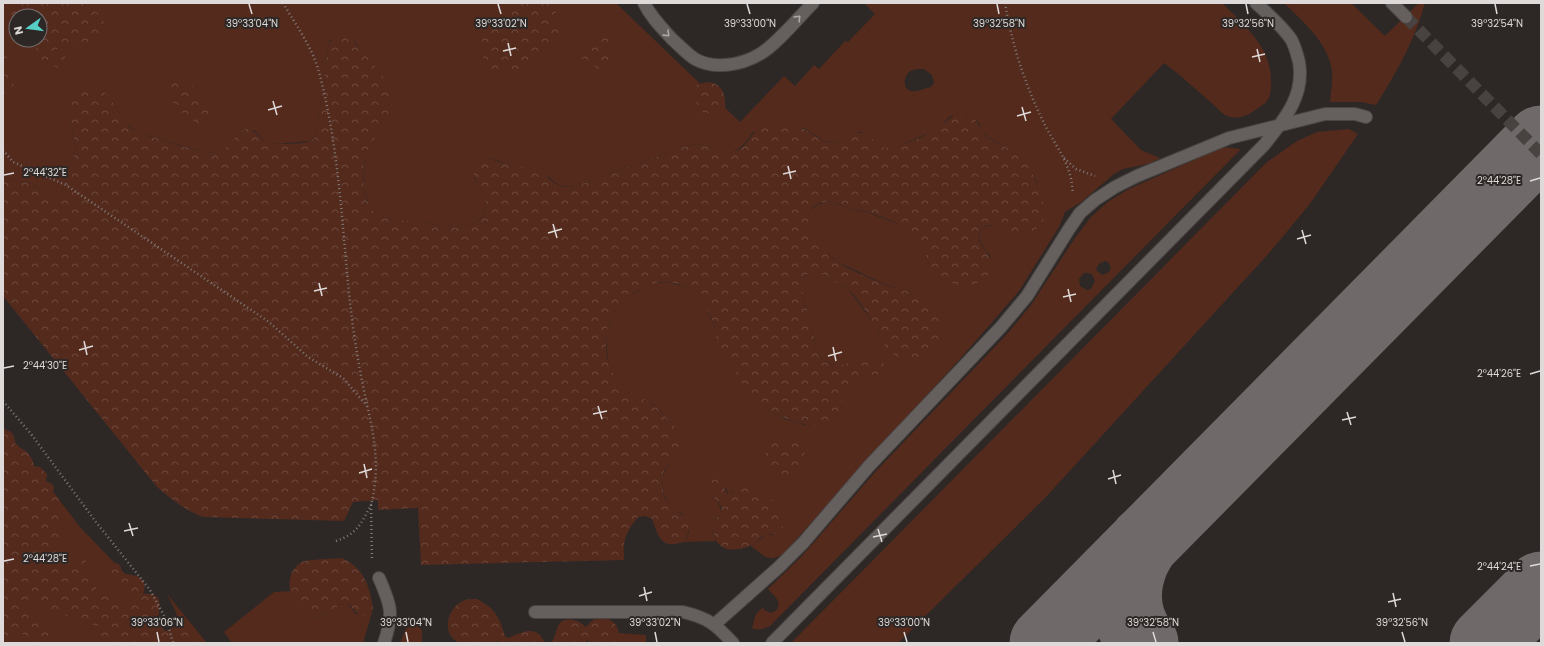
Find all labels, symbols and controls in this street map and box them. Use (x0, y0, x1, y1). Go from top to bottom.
north arrow (8, 8, 48, 48)
one-way arrow (793, 15, 801, 23)
text: 39°33'04"N (226, 16, 278, 31)
text: 39°33'02"N (475, 16, 527, 31)
text: 39°33'00"N (724, 16, 776, 31)
text: 39°32'58"N (973, 16, 1025, 31)
text: 39°32'56"N (1222, 16, 1274, 31)
text: 39°32'54"N (1471, 16, 1523, 31)
text: N (10, 24, 27, 36)
one-way arrow (662, 29, 670, 37)
text: 2°44'32"E (23, 165, 67, 180)
text: 2°44'28"E (1477, 173, 1521, 188)
text: 2°44'30"E (23, 358, 67, 373)
text: 2°44'26"E (1477, 366, 1521, 381)
text: 2°44'28"E (23, 551, 67, 566)
text: 2°44'24"E (1477, 559, 1521, 574)
text: 39°33'06"N (131, 615, 183, 630)
text: 39°33'04"N (380, 615, 432, 630)
text: 39°33'02"N (629, 615, 681, 630)
text: 39°33'00"N (878, 615, 930, 630)
text: 39°32'58"N (1127, 615, 1179, 630)
text: 39°32'56"N (1376, 615, 1428, 630)

